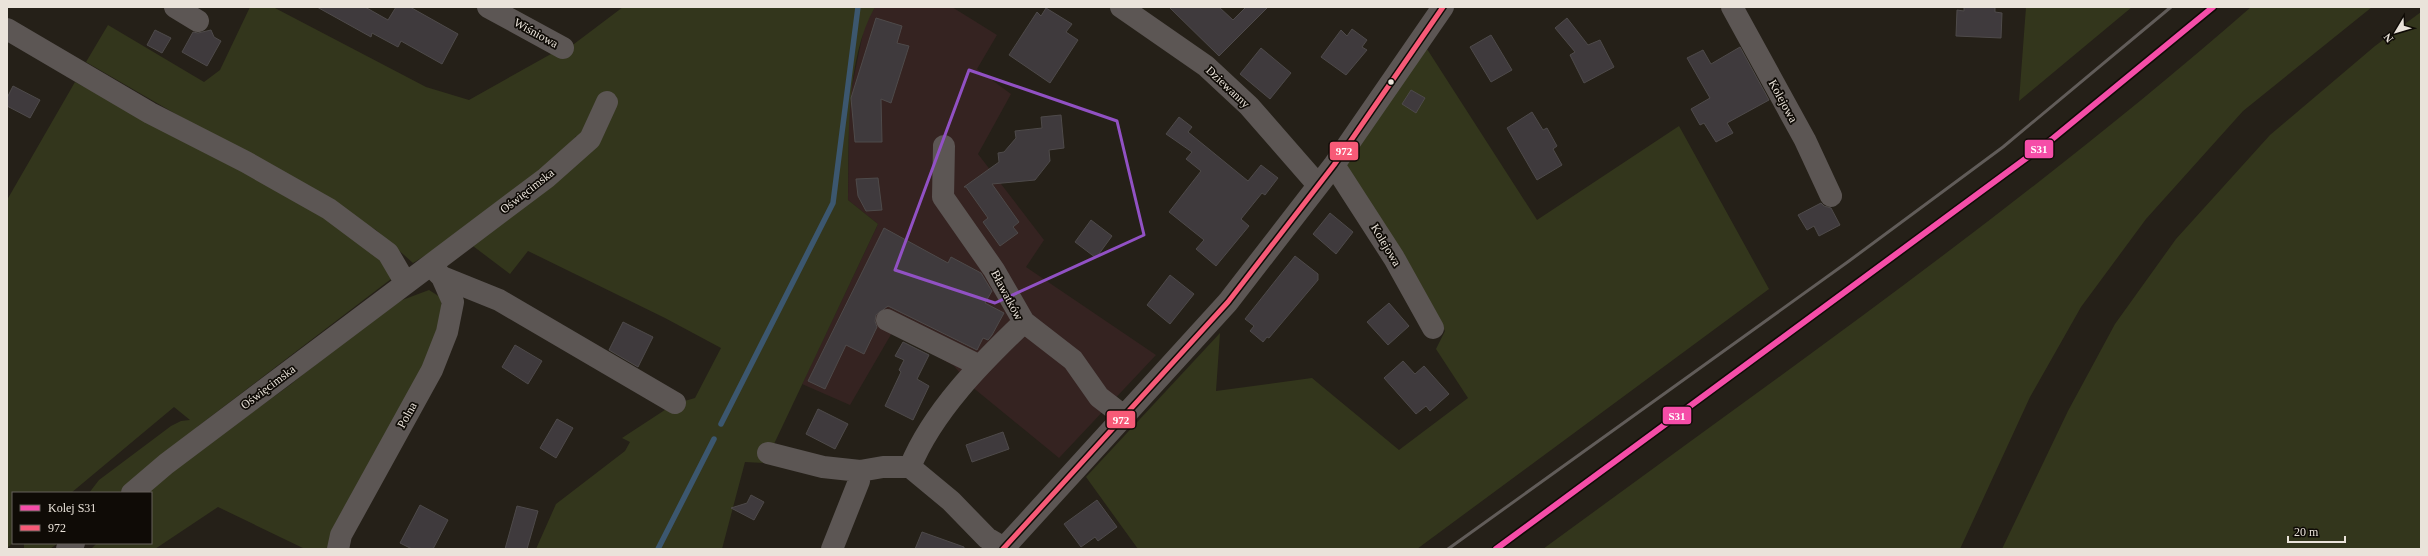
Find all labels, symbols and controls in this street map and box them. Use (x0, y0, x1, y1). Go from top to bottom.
north arrow (2376, 12, 2416, 52)
street label: Wiśniowa (512, 15, 561, 51)
text: N (2381, 31, 2395, 45)
street label: Dziewanny (1203, 63, 1253, 111)
unlabelled marker (1386, 77, 1396, 87)
street label: Kolejowa (1766, 77, 1801, 125)
line badge: S31 (2024, 139, 2054, 159)
line badge: 972 (1329, 141, 1359, 161)
text: S31 (2030, 143, 2048, 155)
text: 972 (1336, 145, 1353, 157)
street label: Oświęcimska (497, 165, 557, 216)
street label: Kolejowa (1368, 221, 1404, 269)
street label: Bławatków (988, 268, 1026, 323)
street label: Oświęcimska (238, 362, 299, 412)
street label: Polna (394, 399, 420, 430)
line badge: S31 (1662, 406, 1692, 425)
line badge: 972 (1106, 410, 1136, 429)
text: S31 (1668, 410, 1686, 422)
text: 972 (1113, 414, 1130, 426)
legend (12, 492, 152, 544)
text: Kolej S31 (48, 501, 96, 515)
scale bar (2288, 518, 2345, 544)
text: 972 (48, 521, 66, 535)
text: 20 m (2294, 525, 2319, 539)

